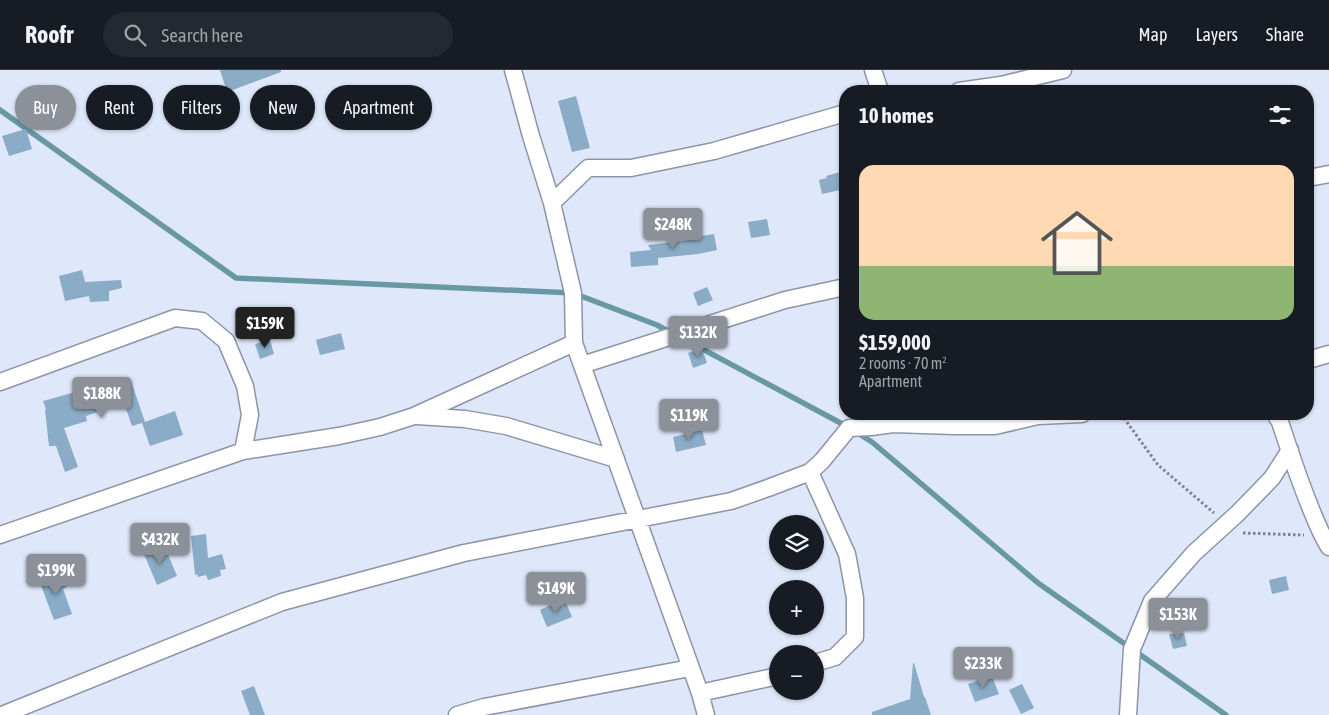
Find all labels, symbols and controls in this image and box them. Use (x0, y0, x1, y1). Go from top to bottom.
search box (103, 12, 453, 57)
text: Roofr (25, 21, 73, 48)
icon: search (121, 21, 149, 49)
text: Search here (161, 24, 243, 46)
text: Map (1138, 24, 1167, 45)
text: Layers (1195, 24, 1238, 45)
text: Share (1266, 24, 1304, 45)
chip: Buy (15, 85, 76, 130)
chip: Rent (86, 85, 153, 130)
chip: Filters (163, 85, 240, 130)
chip: New (250, 85, 315, 130)
chip: Apartment (325, 85, 432, 130)
icon: filters (1266, 101, 1294, 129)
text: 10 homes (859, 103, 934, 127)
icon: home (1032, 198, 1122, 288)
pin: $248K (638, 208, 708, 250)
text: $248K (654, 215, 692, 233)
pin: $159K (230, 306, 300, 349)
text: $159K (246, 314, 284, 332)
pin: $132K (663, 316, 733, 358)
text: $132K (679, 323, 717, 341)
text: $159,000 (859, 330, 931, 354)
text: 2 rooms · 70 m² (859, 354, 947, 372)
text: Apartment (859, 372, 922, 390)
pin: $188K (67, 376, 137, 419)
text: $188K (83, 384, 121, 402)
pin: $119K (654, 398, 724, 441)
text: $119K (670, 406, 708, 424)
map controls (769, 515, 824, 700)
button: layers (769, 515, 824, 570)
pin: $432K (125, 522, 195, 565)
text: $432K (141, 530, 179, 548)
pin: $199K (21, 554, 91, 596)
text: $199K (37, 561, 75, 579)
pin: $149K (521, 572, 591, 614)
text: $149K (537, 579, 575, 597)
button: + (769, 580, 824, 635)
pin: $153K (1143, 598, 1213, 640)
text: $153K (1159, 605, 1197, 623)
button: − (769, 645, 824, 700)
pin: $233K (948, 646, 1018, 689)
text: $233K (964, 654, 1002, 672)

